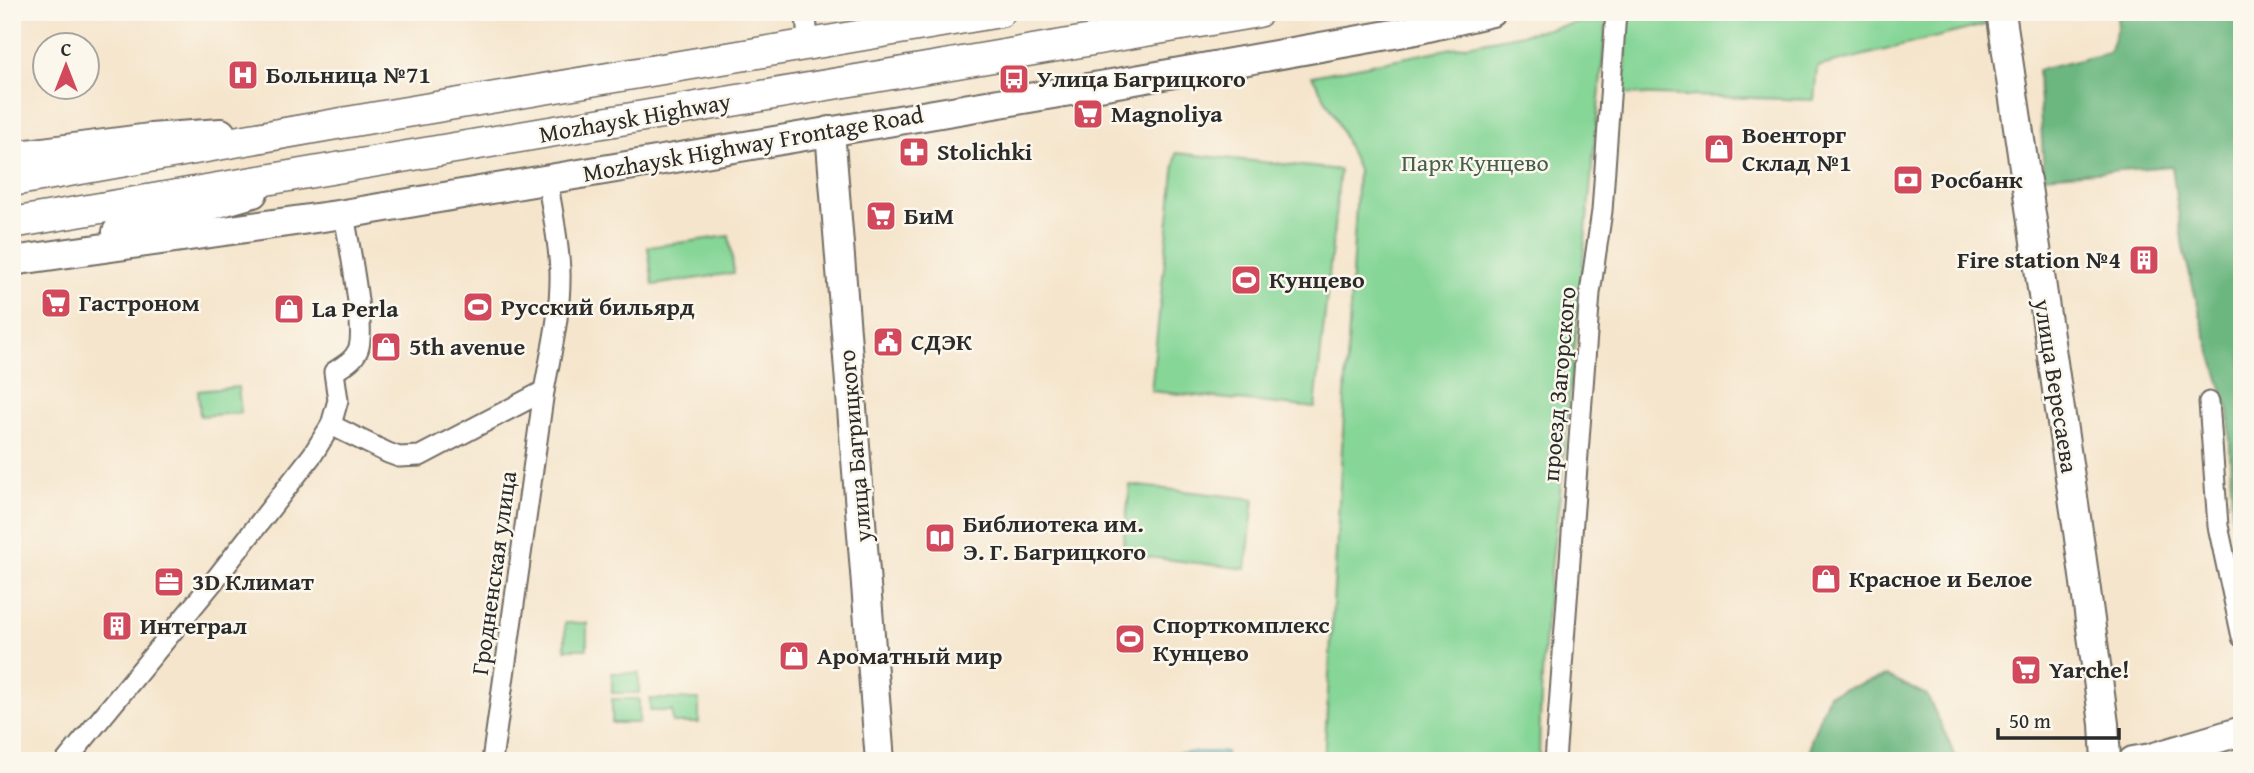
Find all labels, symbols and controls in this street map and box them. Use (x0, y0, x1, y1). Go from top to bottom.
north arrow (32, 32, 102, 102)
text: С (61, 35, 72, 63)
place label: Больница №71 (266, 57, 431, 92)
hospital icon: Больница №71 (226, 58, 260, 92)
place label: Улица Багрицкого (1037, 61, 1246, 96)
bus stop icon: Улица Багрицкого (997, 62, 1031, 96)
street label: Mozhaysk Highway (536, 83, 734, 152)
street label: Mozhaysk Highway Frontage Road (580, 96, 926, 191)
place label: Magnoliya (1111, 96, 1223, 131)
supermarket icon: Magnoliya (1071, 97, 1105, 131)
place label: Военторг Склад №1 (1742, 117, 1852, 180)
shop icon: Военторг Склад №1 (1702, 132, 1736, 166)
place label: Stolichki (937, 134, 1032, 169)
pharmacy icon: Stolichki (897, 135, 931, 169)
park label: Парк Кунцево (1401, 145, 1549, 180)
place label: Росбанк (1931, 162, 2023, 197)
bank icon: Росбанк (1891, 163, 1925, 197)
place label: БиМ (904, 198, 954, 233)
supermarket icon: БиМ (864, 199, 898, 233)
place label: Fire station №4 (1957, 242, 2121, 277)
building icon: Fire station №4 (2127, 243, 2161, 277)
place label: Кунцево (1269, 262, 1365, 297)
sports icon: Кунцево (1229, 263, 1263, 297)
place label: Гастроном (79, 285, 200, 320)
street label: проезд Загорского (1533, 285, 1584, 483)
supermarket icon: Гастроном (39, 286, 73, 320)
place label: Русский бильярд (501, 289, 695, 324)
sports icon: Русский бильярд (461, 290, 495, 324)
place label: La Perla (312, 291, 399, 326)
shop icon: La Perla (272, 292, 306, 326)
street label: улица Вересаева (2025, 295, 2088, 476)
place label: СДЭК (911, 324, 972, 359)
public building icon: СДЭК (871, 325, 905, 359)
place label: 5th avenue (409, 329, 525, 364)
shop icon: 5th avenue (369, 330, 403, 364)
street label: улица Багрицкого (829, 348, 880, 545)
street label: Гродненская улица (462, 468, 525, 677)
place label: Библиотека им. Э. Г. Багрицкого (963, 506, 1146, 569)
library icon: Библиотека им. Э. Г. Багрицкого (923, 521, 957, 555)
place label: Красное и Белое (1849, 561, 2032, 596)
shop icon: Красное и Белое (1809, 562, 1843, 596)
place label: 3D Климат (192, 564, 314, 599)
office icon: 3D Климат (152, 565, 186, 599)
place label: Спорткомплекс Кунцево (1153, 607, 1330, 670)
place label: Интеграл (140, 608, 247, 643)
building icon: Интеграл (100, 609, 134, 643)
sports icon: Спорткомплекс Кунцево (1113, 622, 1147, 656)
place label: Ароматный мир (817, 638, 1002, 673)
shop icon: Ароматный мир (777, 639, 811, 673)
place label: Yarche! (2049, 652, 2130, 687)
supermarket icon: Yarche! (2009, 653, 2043, 687)
scale bar (1998, 696, 2119, 740)
text: 50 m (2009, 705, 2051, 736)

